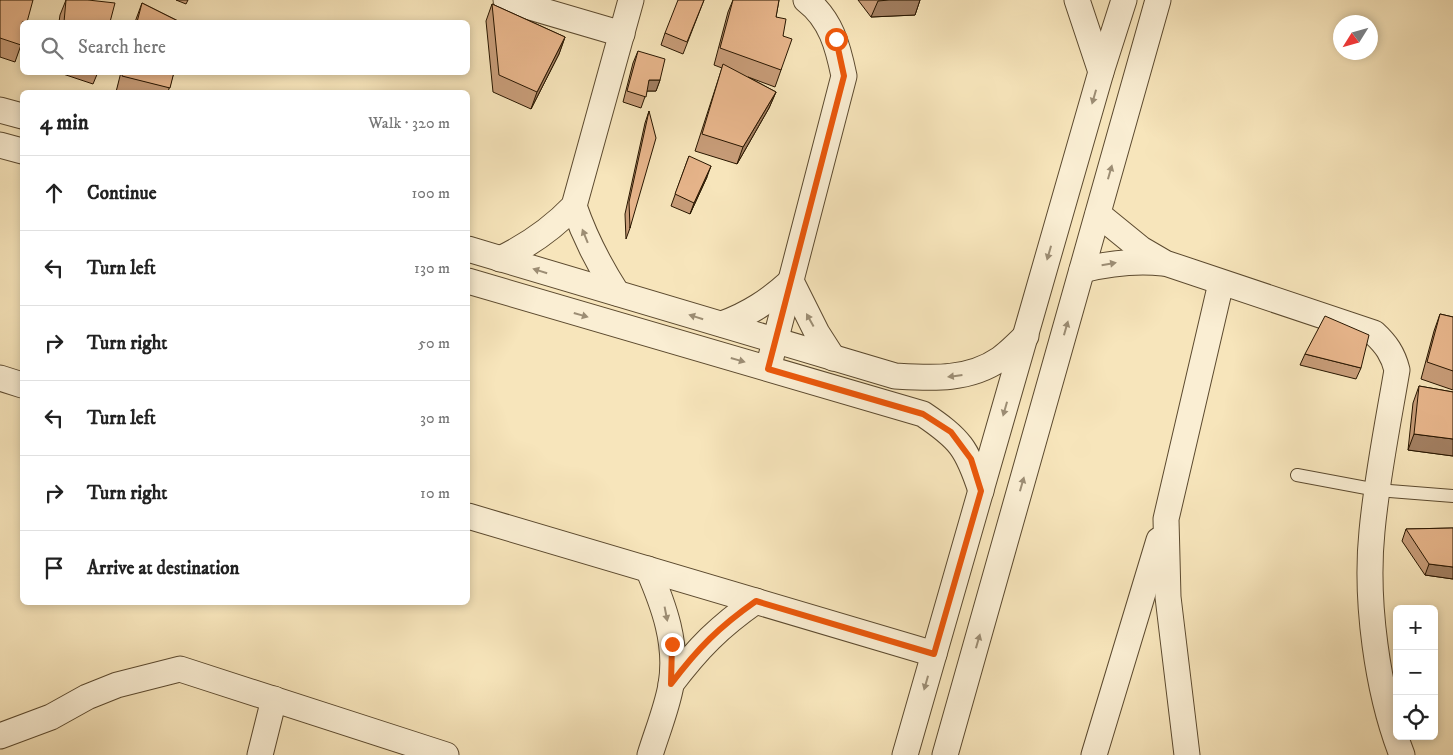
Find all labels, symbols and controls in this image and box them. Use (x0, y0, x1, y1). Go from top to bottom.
north arrow (1333, 15, 1378, 60)
search box (20, 20, 470, 75)
route start (825, 28, 848, 51)
icon: search (38, 34, 66, 62)
text: Search here (78, 36, 166, 59)
one-way arrow (1089, 89, 1097, 104)
text: 4 min (40, 110, 89, 136)
text: Walk · 320 m (368, 113, 450, 133)
one-way arrow (1106, 164, 1114, 179)
icon: ahead (40, 179, 68, 207)
text: Continue (87, 182, 157, 205)
text: 100 m (412, 183, 450, 203)
one-way arrow (581, 228, 589, 243)
one-way arrow (1045, 246, 1053, 261)
icon: left (40, 254, 68, 282)
text: Turn left (87, 257, 156, 280)
text: 130 m (414, 258, 450, 278)
one-way arrow (1102, 259, 1118, 267)
one-way arrow (533, 266, 548, 274)
one-way arrow (574, 311, 589, 319)
one-way arrow (689, 312, 704, 320)
one-way arrow (806, 313, 814, 328)
one-way arrow (1062, 320, 1070, 335)
icon: right (40, 329, 68, 357)
text: Turn right (87, 332, 167, 355)
text: 50 m (418, 333, 450, 353)
one-way arrow (730, 356, 745, 364)
one-way arrow (947, 372, 963, 380)
one-way arrow (1000, 402, 1008, 417)
icon: left (40, 404, 68, 432)
text: Turn left (87, 407, 156, 430)
text: 30 m (420, 408, 450, 428)
one-way arrow (1018, 477, 1026, 492)
icon: right (40, 479, 68, 507)
text: Turn right (87, 482, 167, 505)
text: 10 m (420, 483, 450, 503)
icon: arrive (40, 554, 68, 582)
text: Arrive at destination (87, 557, 239, 580)
map controls (1393, 605, 1438, 740)
button: + (1393, 605, 1438, 650)
one-way arrow (662, 607, 670, 622)
route end (661, 633, 684, 656)
one-way arrow (974, 633, 982, 648)
button: − (1393, 650, 1438, 695)
one-way arrow (921, 676, 929, 691)
button: locate (1393, 695, 1438, 740)

